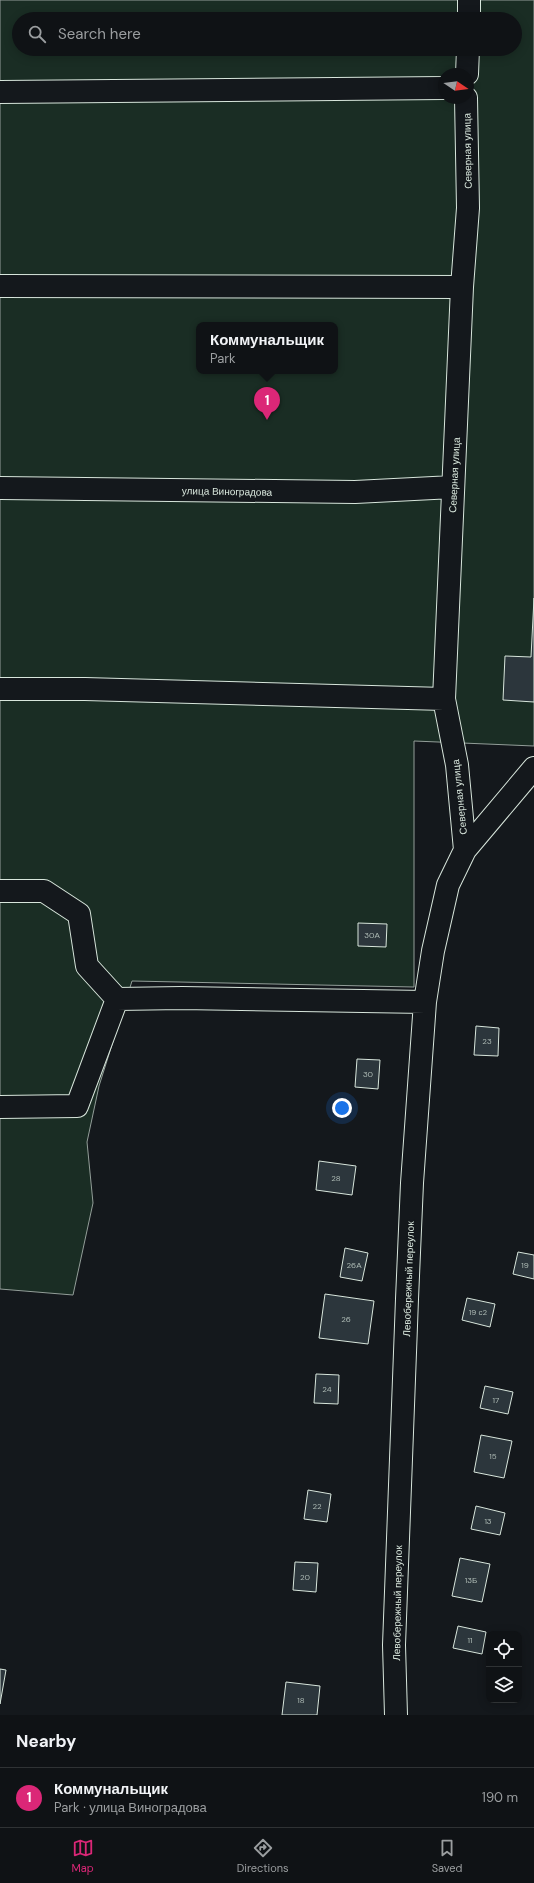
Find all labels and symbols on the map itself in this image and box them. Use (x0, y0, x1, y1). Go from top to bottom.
north arrow (438, 68, 474, 104)
street label: Северная улица (460, 113, 475, 189)
pin: 1 (254, 387, 280, 420)
street label: Северная улица (446, 436, 463, 513)
street label: улица Виноградова (182, 484, 273, 499)
street label: Северная улица (449, 758, 470, 835)
house number: 30А (364, 930, 380, 940)
house number: 23 (482, 1036, 492, 1046)
house number: 30 (363, 1069, 374, 1079)
your location (332, 1098, 352, 1118)
house number: 28 (331, 1173, 341, 1183)
street label: Левобережный переулок (400, 1221, 417, 1337)
house number: 26А (347, 1260, 362, 1270)
house number: 19 (521, 1260, 529, 1270)
house number: 19 с2 (469, 1307, 488, 1317)
house number: 26 (341, 1314, 351, 1324)
house number: 24 (322, 1384, 332, 1394)
house number: 17 (493, 1395, 499, 1405)
house number: 15 (489, 1451, 497, 1461)
house number: 22 (312, 1501, 322, 1511)
house number: 13 (484, 1516, 492, 1526)
street label: Левобережный переулок (390, 1545, 405, 1661)
house number: 20 (300, 1572, 311, 1582)
house number: 13Б (465, 1575, 477, 1585)
house number: 11 (468, 1635, 473, 1645)
house number: 18 (297, 1695, 305, 1705)

